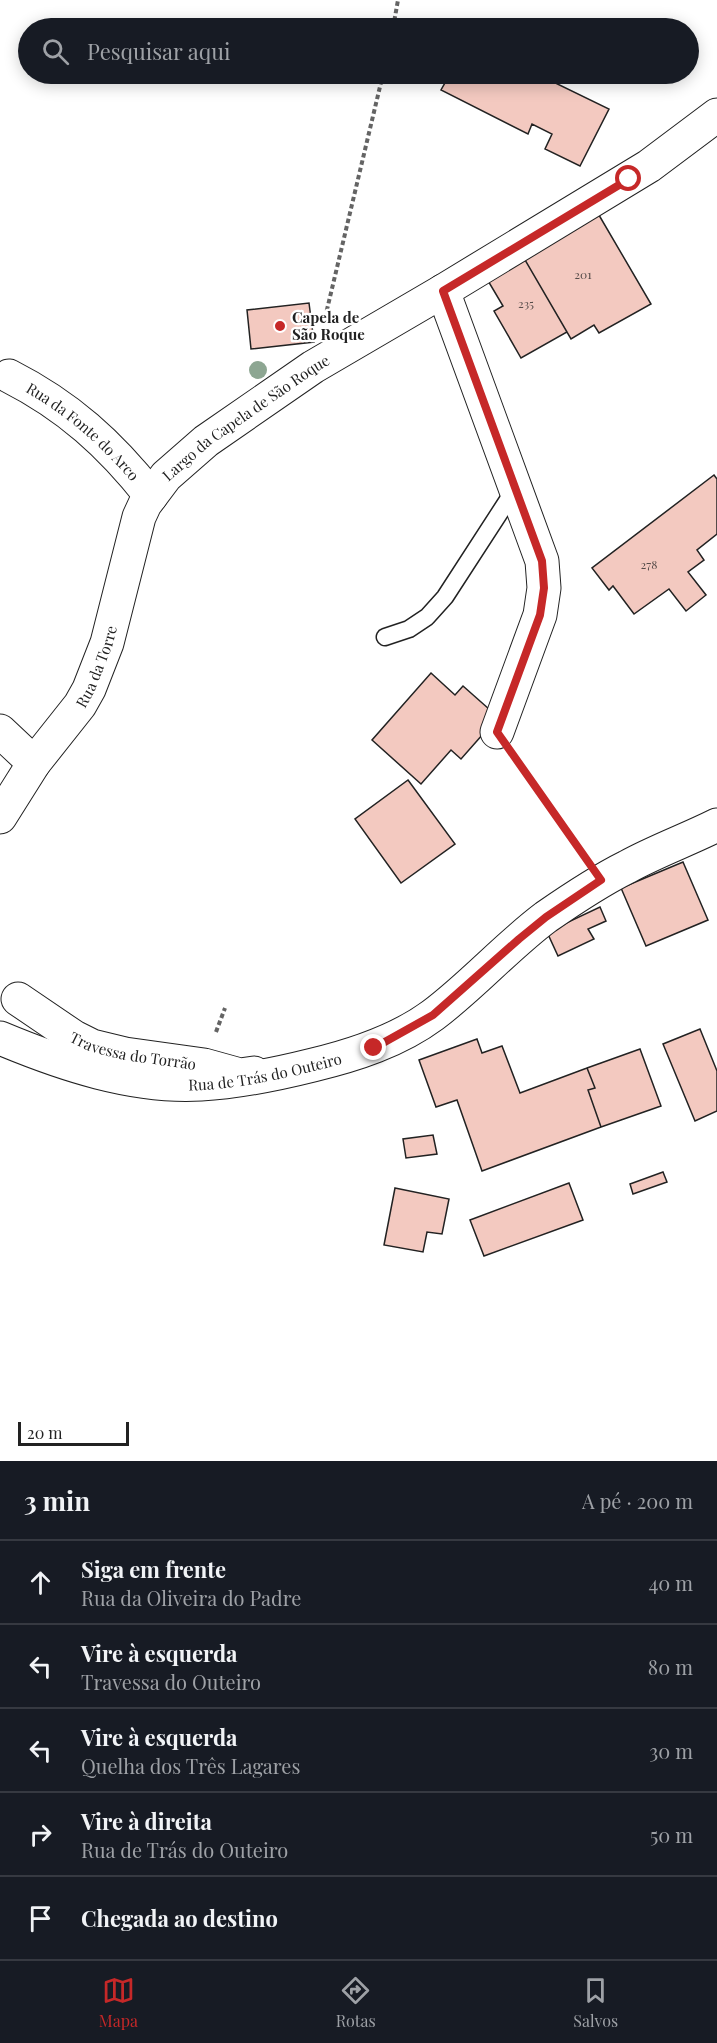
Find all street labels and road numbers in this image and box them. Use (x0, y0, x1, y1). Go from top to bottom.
street label: Largo da Capela de São Roque (158, 350, 333, 485)
street label: Rua da Fonte do Arco (23, 378, 144, 485)
street label: Rua da Torre (71, 623, 121, 711)
street label: Travessa do Torrão (67, 1027, 197, 1074)
street label: Rua de Trás do Outeiro (188, 1048, 344, 1094)

